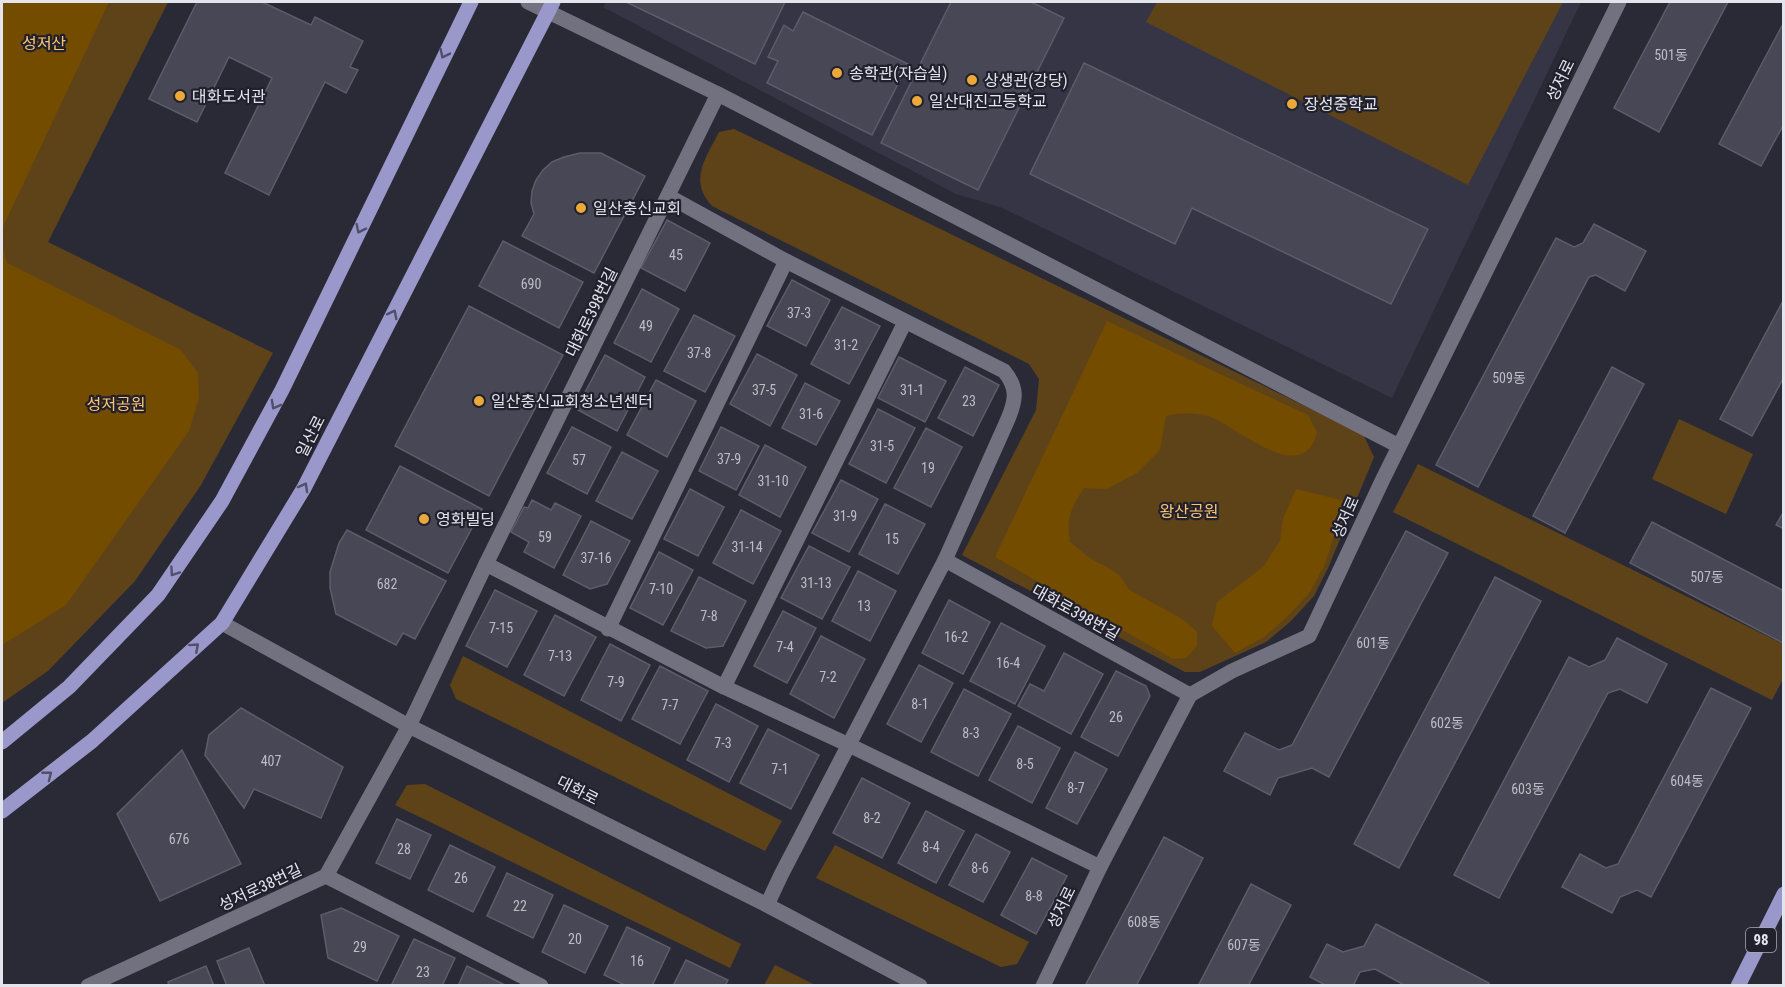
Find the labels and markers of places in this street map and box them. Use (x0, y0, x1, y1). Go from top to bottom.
place label: 송학관(자습실) (849, 64, 947, 83)
marker: 송학관(자습실) (830, 66, 844, 80)
place label: 상생관(강당) (984, 71, 1068, 90)
marker: 상생관(강당) (965, 73, 979, 87)
place label: 대화도서관 (192, 87, 266, 106)
marker: 대화도서관 (173, 89, 187, 103)
place label: 일산대진고등학교 (929, 92, 1047, 111)
marker: 일산대진고등학교 (910, 94, 924, 108)
place label: 장성중학교 (1304, 95, 1378, 114)
marker: 장성중학교 (1285, 97, 1299, 111)
place label: 일산충신교회 (593, 199, 681, 218)
marker: 일산충신교회 (574, 201, 588, 215)
place label: 일산충신교회청소년센터 (491, 392, 653, 411)
marker: 일산충신교회청소년센터 (472, 394, 486, 408)
place label: 영화빌딩 (436, 510, 495, 529)
marker: 영화빌딩 (417, 512, 431, 526)

